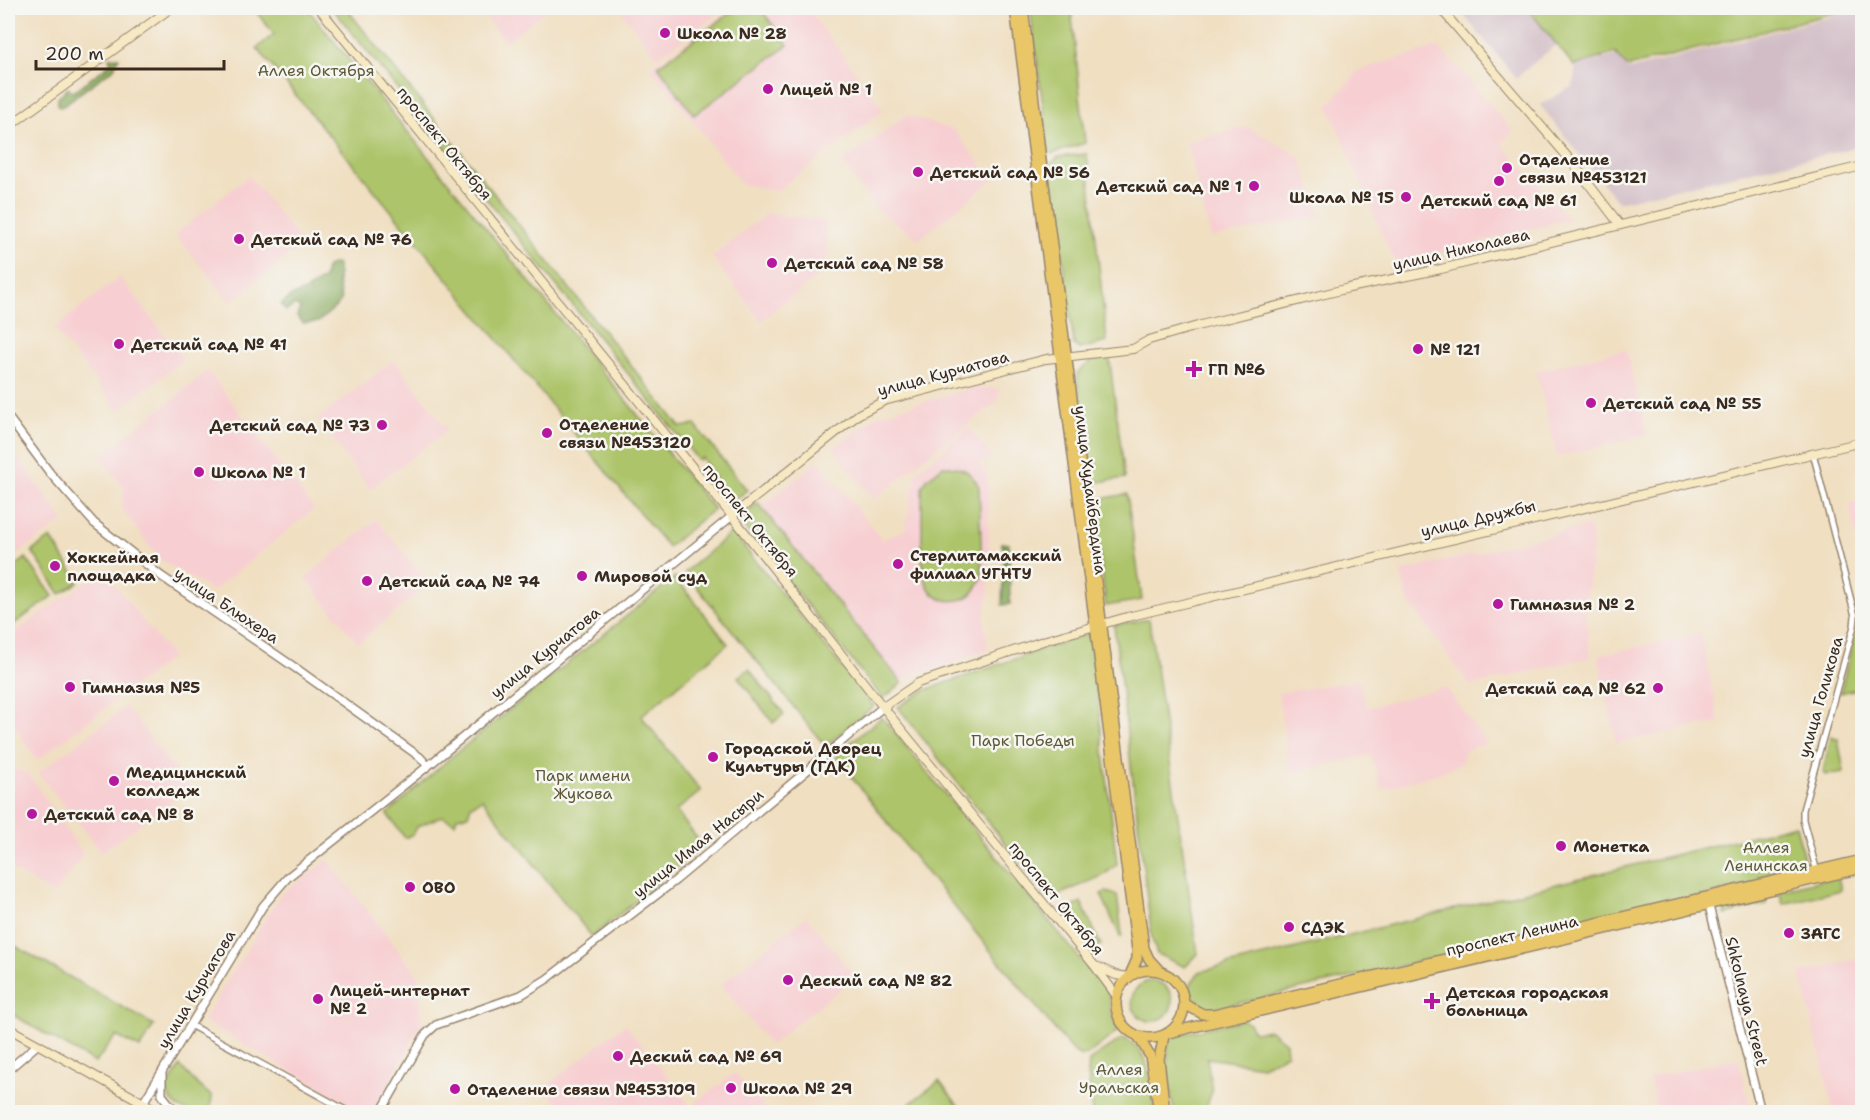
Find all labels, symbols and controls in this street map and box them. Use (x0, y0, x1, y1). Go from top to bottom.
place label: Школа № 28 (677, 23, 787, 44)
marker: Школа № 28 (658, 26, 672, 40)
scale bar (36, 33, 224, 71)
text: 200 m (45, 42, 104, 66)
park label: Аллея Октября (257, 60, 375, 81)
place label: Лицей № 1 (780, 79, 872, 100)
street label: проспект Октября (392, 82, 497, 204)
marker: Лицей № 1 (761, 82, 775, 96)
place label: Отделение связи №453121 (1519, 149, 1647, 188)
marker: Отделение связи №453121 (1500, 161, 1514, 175)
place label: Детский сад № 56 (930, 162, 1090, 183)
marker: Детский сад № 56 (911, 165, 925, 179)
marker: Детский сад № 61 (1492, 174, 1506, 188)
place label: Детский сад № 1 (1096, 176, 1242, 197)
marker: Детский сад № 1 (1247, 179, 1261, 193)
place label: Школа № 15 (1289, 187, 1394, 208)
marker: Школа № 15 (1399, 190, 1413, 204)
place label: Детский сад № 61 (1421, 190, 1577, 211)
street label: улица Николаева (1391, 224, 1532, 275)
place label: Детский сад № 76 (251, 229, 412, 250)
marker: Детский сад № 76 (232, 232, 246, 246)
place label: Детский сад № 58 (784, 253, 944, 274)
marker: Детский сад № 58 (765, 256, 779, 270)
place label: Детский сад № 41 (131, 334, 287, 355)
marker: Детский сад № 41 (112, 337, 126, 351)
place label: № 121 (1430, 339, 1480, 360)
marker: № 121 (1411, 342, 1425, 356)
street label: улица Курчатова (875, 346, 1011, 401)
place label: ГП №6 (1208, 359, 1265, 380)
marker: ГП №6 (1185, 360, 1203, 378)
place label: Детский сад № 55 (1603, 393, 1762, 414)
marker: Детский сад № 55 (1584, 396, 1598, 410)
street label: улица Худайбердина (1070, 404, 1111, 576)
place label: Отделение связи №453120 (559, 414, 691, 453)
place label: Детский сад № 73 (210, 415, 370, 436)
marker: Детский сад № 73 (375, 418, 389, 432)
marker: Отделение связи №453120 (540, 426, 554, 440)
street label: проспект Октября (698, 459, 803, 581)
place label: Школа № 1 (211, 462, 306, 483)
marker: Школа № 1 (192, 465, 206, 479)
street label: улица Дружбы (1419, 495, 1538, 542)
place label: Стерлитамакский филиал УГНТУ (910, 545, 1062, 584)
place label: Хоккейная площадка (67, 547, 159, 586)
marker: Стерлитамакский филиал УГНТУ (891, 557, 905, 571)
marker: Хоккейная площадка (48, 559, 62, 573)
street label: улица Блюхера (170, 563, 283, 648)
place label: Мировой суд (594, 566, 708, 587)
marker: Мировой суд (575, 569, 589, 583)
place label: Детский сад № 74 (379, 571, 540, 592)
marker: Детский сад № 74 (360, 574, 374, 588)
place label: Гимназия № 2 (1510, 594, 1635, 615)
marker: Гимназия № 2 (1491, 597, 1505, 611)
street label: улица Курчатова (486, 602, 604, 703)
street label: улица Голикова (1793, 634, 1848, 760)
place label: Гимназия №5 (82, 677, 200, 698)
place label: Детский сад № 62 (1485, 678, 1646, 699)
marker: Гимназия №5 (63, 680, 77, 694)
marker: Детский сад № 62 (1651, 681, 1665, 695)
park label: Парк Победы (971, 730, 1075, 751)
place label: Городской Дворец Культуры (ГДК) (725, 738, 882, 777)
marker: Городской Дворец Культуры (ГДК) (706, 750, 720, 764)
place label: Медицинский колледж (126, 762, 246, 801)
park label: Парк имени Жукова (535, 765, 631, 804)
marker: Медицинский колледж (107, 774, 121, 788)
street label: улица Имая Насыри (629, 784, 768, 903)
place label: Детский сад № 8 (44, 804, 194, 825)
marker: Детский сад № 8 (25, 807, 39, 821)
place label: Монетка (1573, 836, 1650, 857)
street label: проспект Октября (1004, 837, 1109, 959)
park label: Аллея Ленинская (1724, 837, 1808, 876)
marker: Монетка (1554, 839, 1568, 853)
place label: ОВО (422, 877, 456, 898)
marker: ОВО (403, 880, 417, 894)
street label: проспект Ленина (1444, 910, 1580, 961)
place label: СДЭК (1301, 917, 1345, 938)
marker: СДЭК (1282, 920, 1296, 934)
place label: ЗАГС (1801, 923, 1841, 944)
street label: улица Курчатова (153, 926, 240, 1053)
marker: ЗАГС (1782, 926, 1796, 940)
street label: Shkolnaya Street (1720, 934, 1773, 1068)
place label: Деский сад № 82 (800, 970, 952, 991)
marker: Деский сад № 82 (781, 973, 795, 987)
place label: Лицей-интернат № 2 (330, 980, 470, 1019)
place label: Детская городская больница (1446, 982, 1609, 1021)
marker: Лицей-интернат № 2 (311, 992, 325, 1006)
marker: Детская городская больница (1423, 992, 1441, 1010)
place label: Деский сад № 69 (630, 1046, 782, 1067)
marker: Деский сад № 69 (611, 1049, 625, 1063)
park label: Аллея Уральская (1079, 1059, 1159, 1098)
place label: Школа № 29 (743, 1078, 852, 1099)
place label: Отделение связи №453109 (467, 1079, 696, 1100)
marker: Школа № 29 (724, 1081, 738, 1095)
marker: Отделение связи №453109 (448, 1082, 462, 1096)

